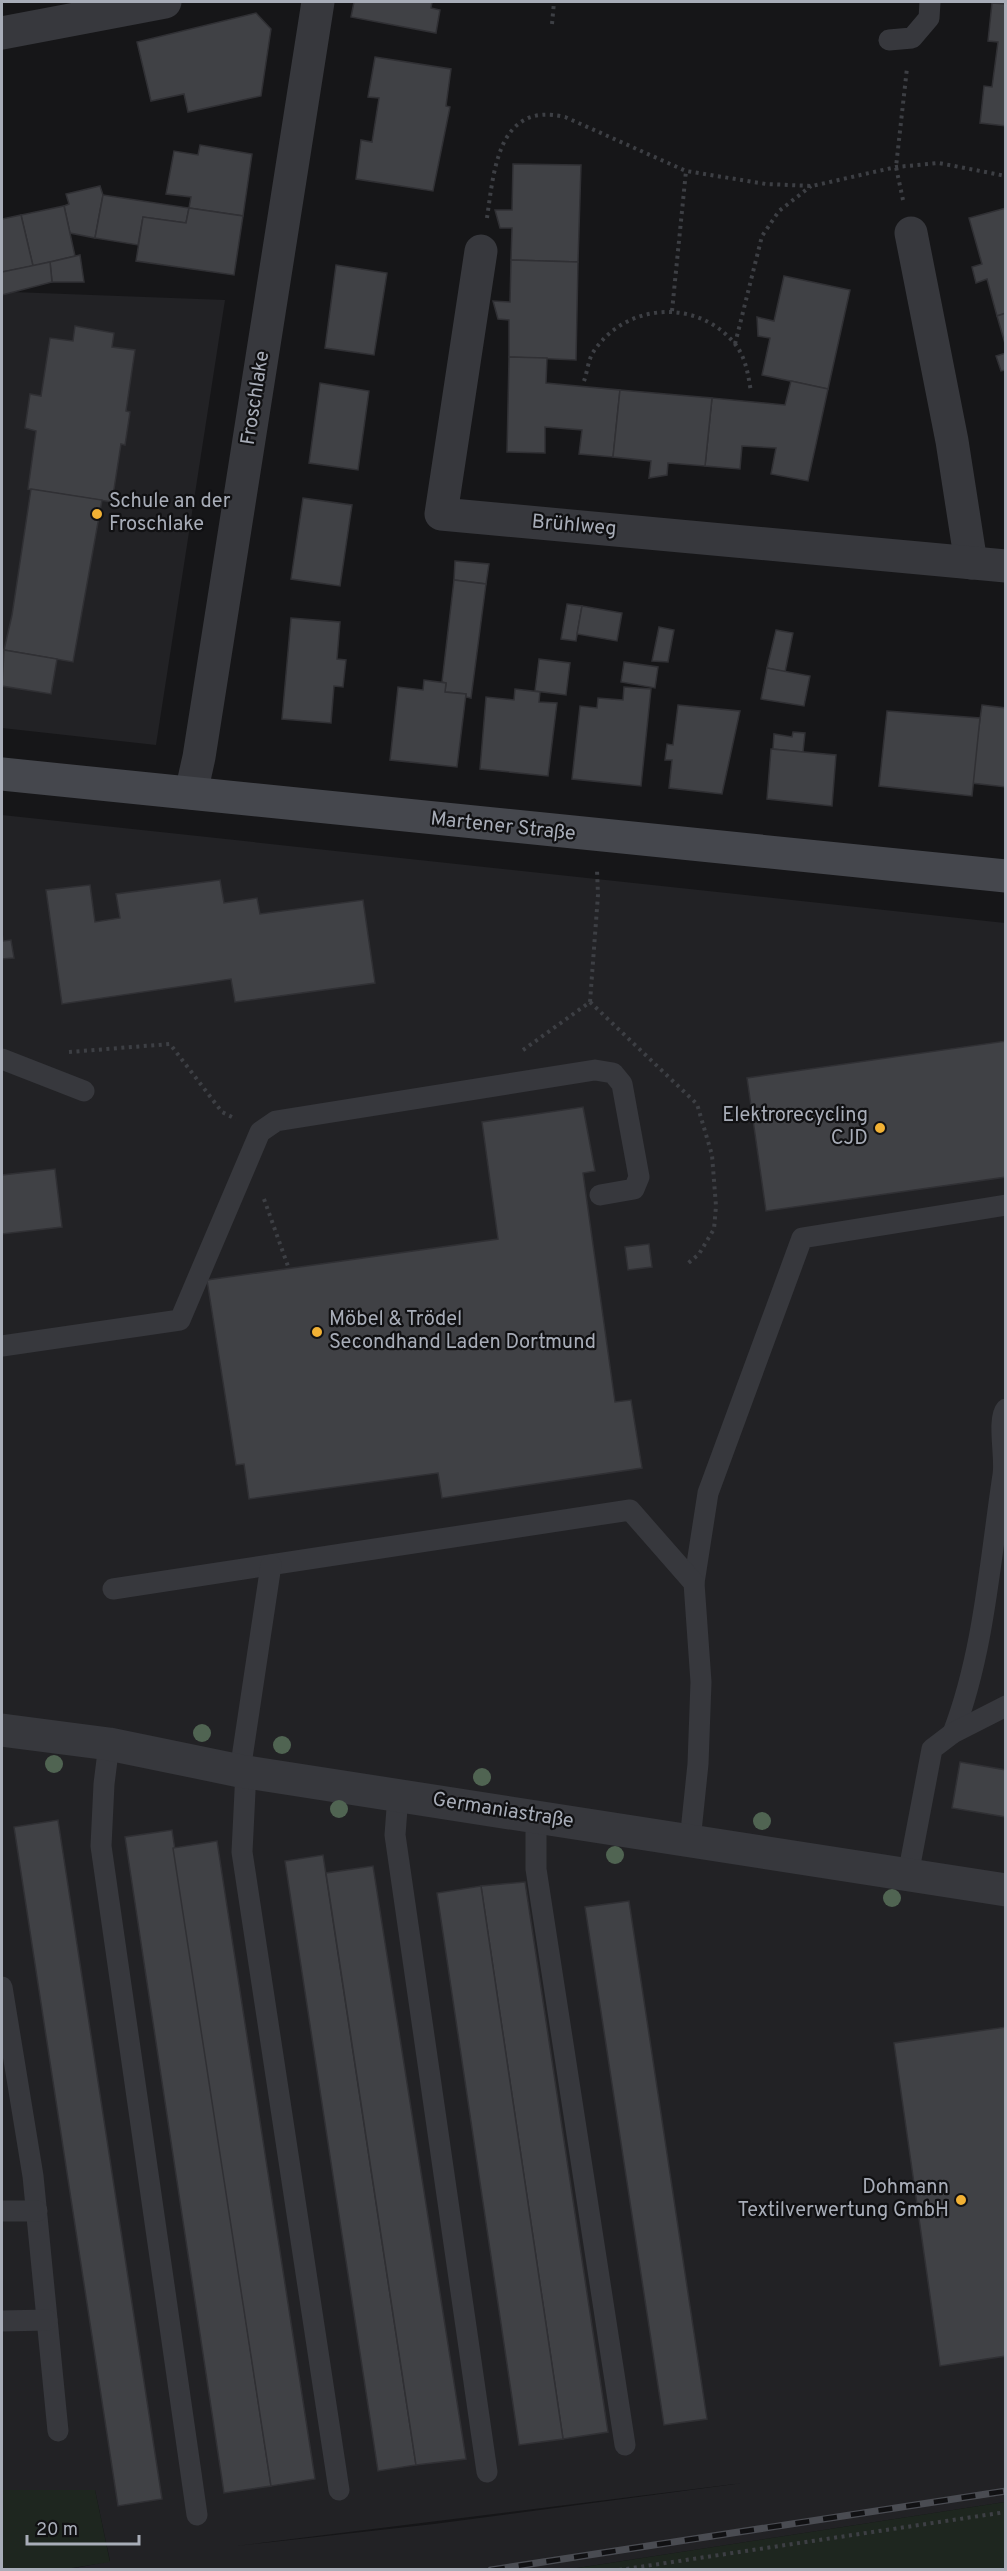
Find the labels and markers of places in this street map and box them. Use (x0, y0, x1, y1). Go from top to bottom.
place label: Schule an der Froschlake (109, 489, 231, 538)
marker: Schule an der Froschlake (90, 507, 104, 521)
place label: Elektrorecycling CJD (722, 1103, 868, 1152)
marker: Elektrorecycling CJD (873, 1121, 887, 1135)
place label: Möbel & Trödel Secondhand Laden Dortmund (329, 1307, 596, 1356)
marker: Möbel & Trödel Secondhand Laden Dortmund (310, 1325, 324, 1339)
place label: Dohmann Textilverwertung GmbH (737, 2175, 949, 2224)
marker: Dohmann Textilverwertung GmbH (954, 2193, 968, 2207)

